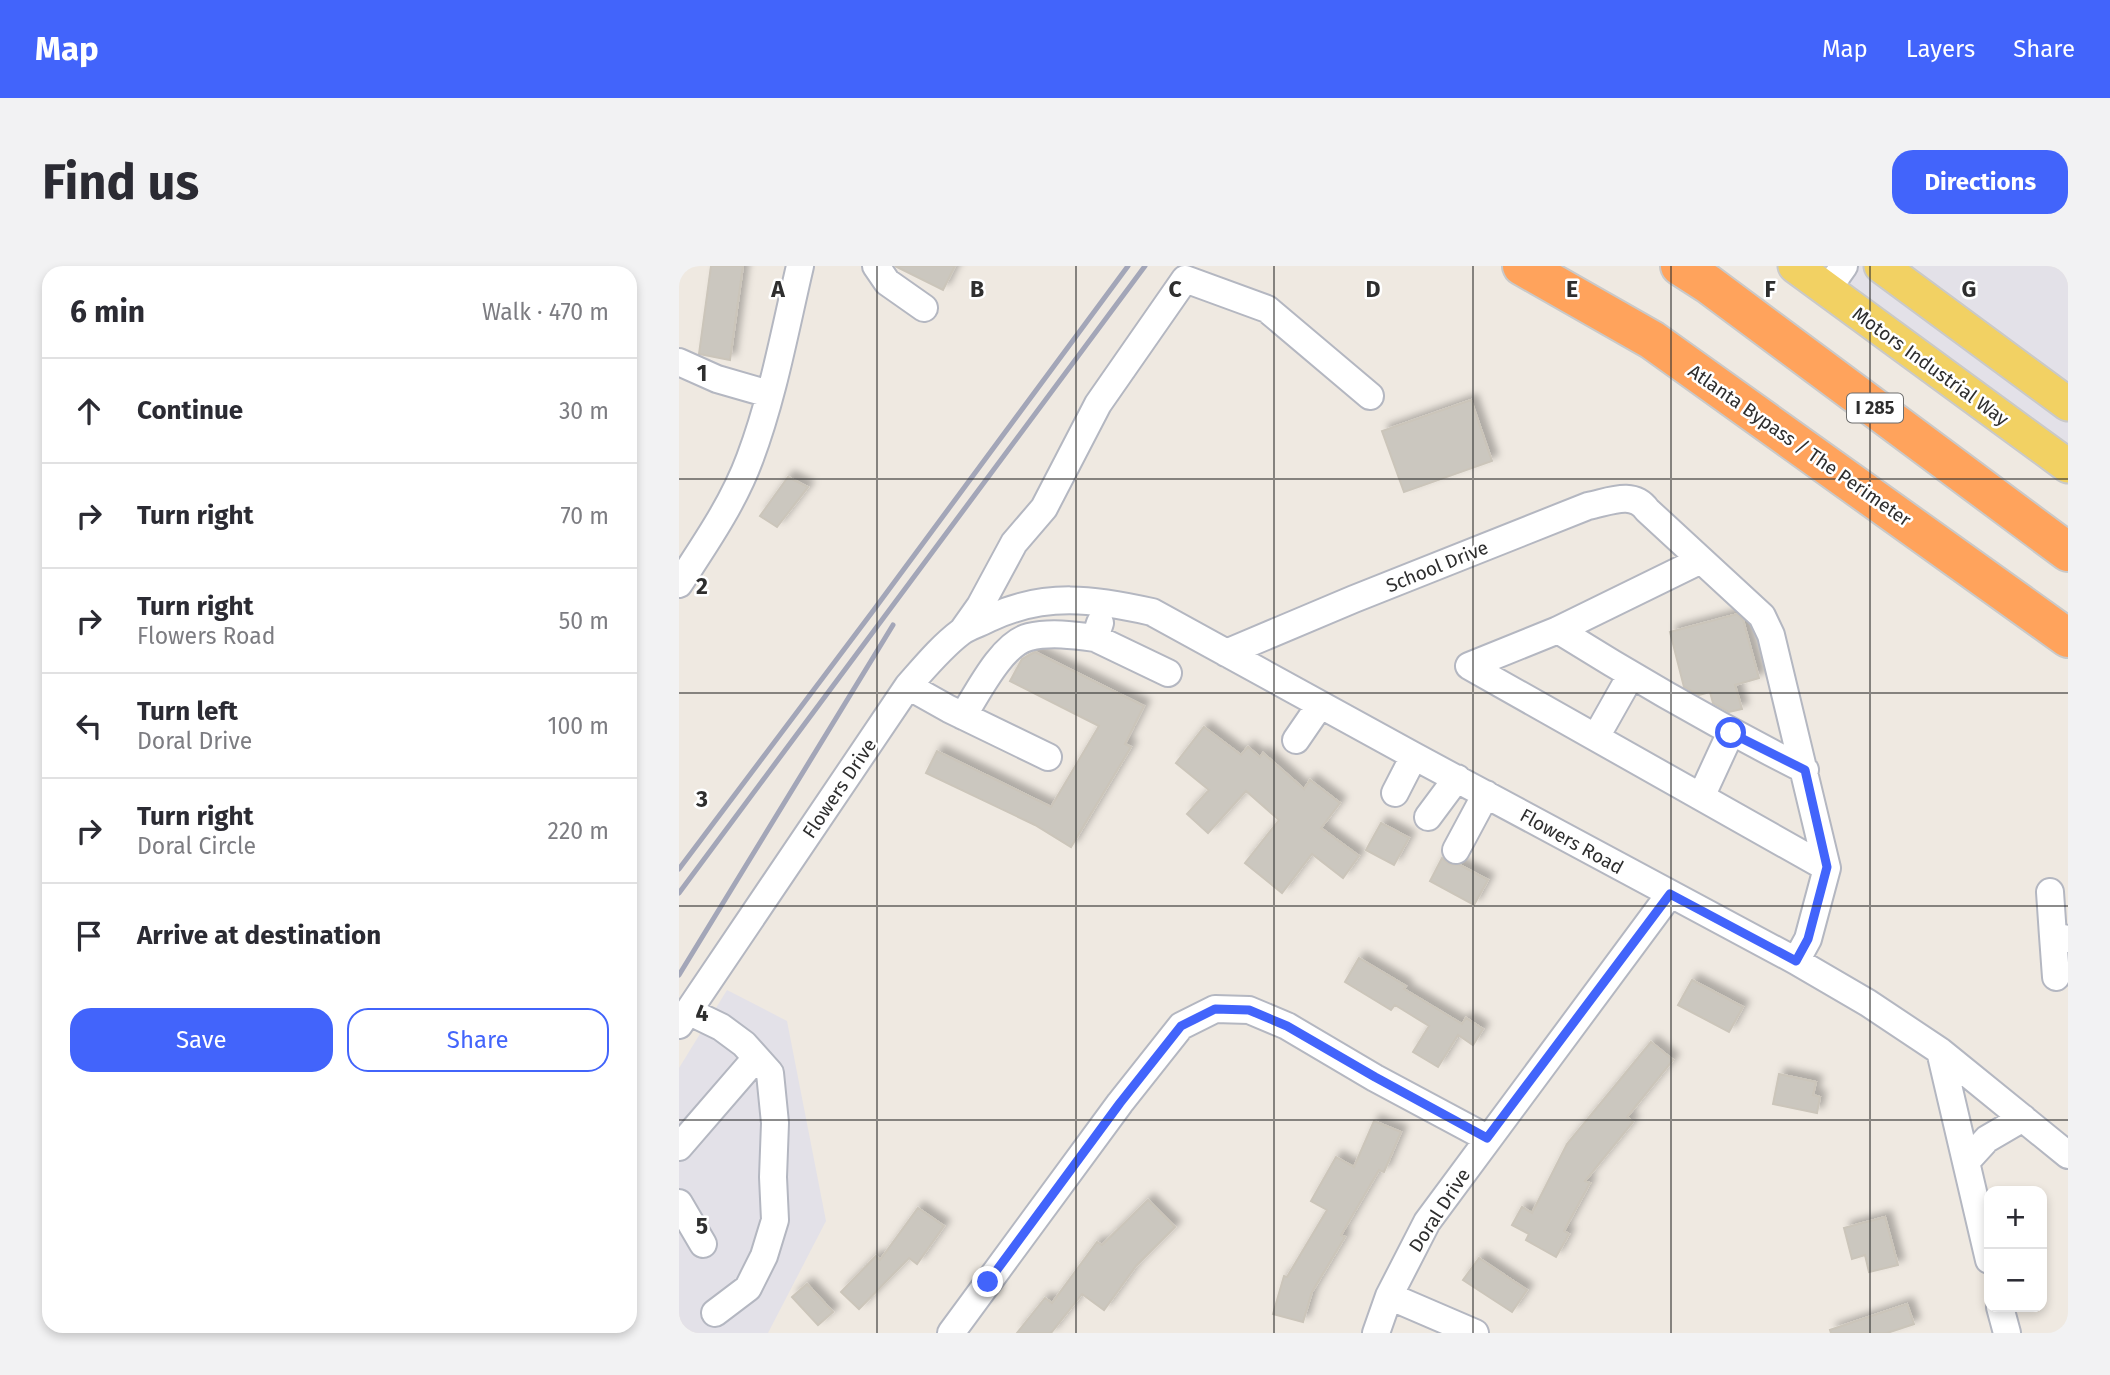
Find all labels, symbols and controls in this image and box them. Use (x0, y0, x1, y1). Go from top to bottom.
text: Map (35, 29, 99, 69)
text: Map (1822, 35, 1868, 63)
text: Layers (1906, 35, 1975, 63)
text: Share (2013, 35, 2075, 63)
button: Directions (1892, 150, 2068, 214)
text: Find us (42, 153, 199, 212)
text: A (770, 275, 785, 303)
text: B (970, 275, 984, 303)
text: C (1168, 275, 1182, 303)
text: D (1366, 275, 1381, 303)
text: E (1566, 275, 1578, 303)
text: F (1764, 275, 1776, 303)
text: G (1962, 275, 1976, 303)
text: 6 min (70, 294, 145, 330)
text: Walk · 470 m (482, 298, 609, 326)
street label: Motors Industrial Way (1848, 302, 2014, 431)
text: 1 (697, 359, 707, 387)
street label: Atlanta Bypass / The Perimeter (1684, 359, 1916, 532)
icon: ahead (70, 392, 108, 430)
road number: I 285 (1847, 393, 1903, 422)
text: Continue (137, 395, 243, 426)
text: 30 m (559, 397, 609, 425)
icon: right (70, 497, 108, 535)
text: Turn right (137, 500, 254, 531)
text: 70 m (560, 502, 609, 530)
street label: School Drive (1383, 536, 1492, 597)
text: 2 (696, 572, 708, 600)
text: Turn right (137, 591, 254, 622)
icon: right (70, 602, 108, 640)
text: 50 m (559, 607, 609, 635)
text: Flowers Road (137, 622, 276, 650)
text: Turn left (137, 696, 238, 727)
icon: left (70, 707, 108, 745)
text: 100 m (548, 712, 609, 740)
route start (1715, 717, 1746, 748)
text: Doral Drive (137, 727, 252, 755)
street label: Flowers Drive (798, 734, 881, 842)
text: 3 (695, 785, 708, 813)
text: Turn right (137, 801, 254, 832)
street label: Flowers Road (1516, 804, 1627, 879)
icon: right (70, 812, 108, 850)
text: 220 m (548, 817, 609, 845)
text: Doral Circle (137, 832, 256, 860)
icon: arrive (70, 917, 108, 955)
text: Arrive at destination (137, 920, 381, 951)
text: 4 (696, 999, 709, 1027)
button: Save (70, 1008, 333, 1072)
button: Share (347, 1008, 609, 1072)
street label: Doral Drive (1404, 1164, 1475, 1257)
map controls (1984, 1186, 2047, 1312)
button: + (1984, 1186, 2047, 1249)
text: 5 (696, 1212, 708, 1240)
button: − (1984, 1249, 2047, 1312)
route end (972, 1266, 1003, 1297)

